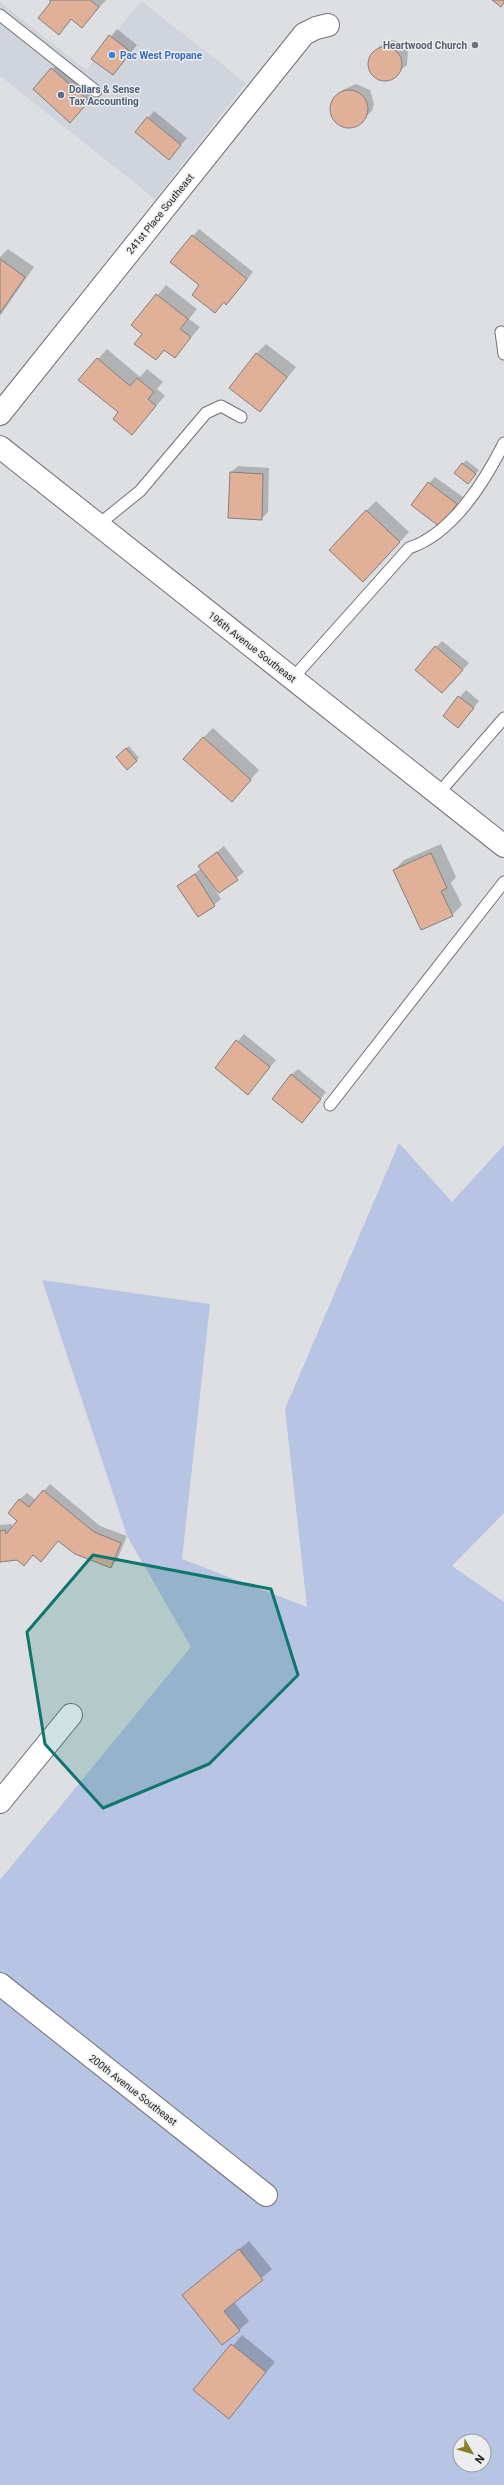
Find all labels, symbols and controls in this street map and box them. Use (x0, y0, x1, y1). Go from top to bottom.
place label: Heartwood Church (383, 40, 467, 51)
marker: Heartwood Church (470, 40, 480, 50)
marker: Pac West Propane (107, 50, 117, 60)
place label: Pac West Propane (120, 50, 203, 61)
place label: Dollars & Sense Tax Accounting (69, 84, 140, 107)
marker: Dollars & Sense Tax Accounting (56, 90, 66, 100)
street label: 241st Place Southeast (124, 172, 196, 256)
street label: 196th Avenue Southeast (206, 609, 298, 685)
street label: 200th Avenue Southeast (87, 2052, 179, 2128)
north arrow (452, 2433, 492, 2473)
text: N (472, 2452, 487, 2466)

